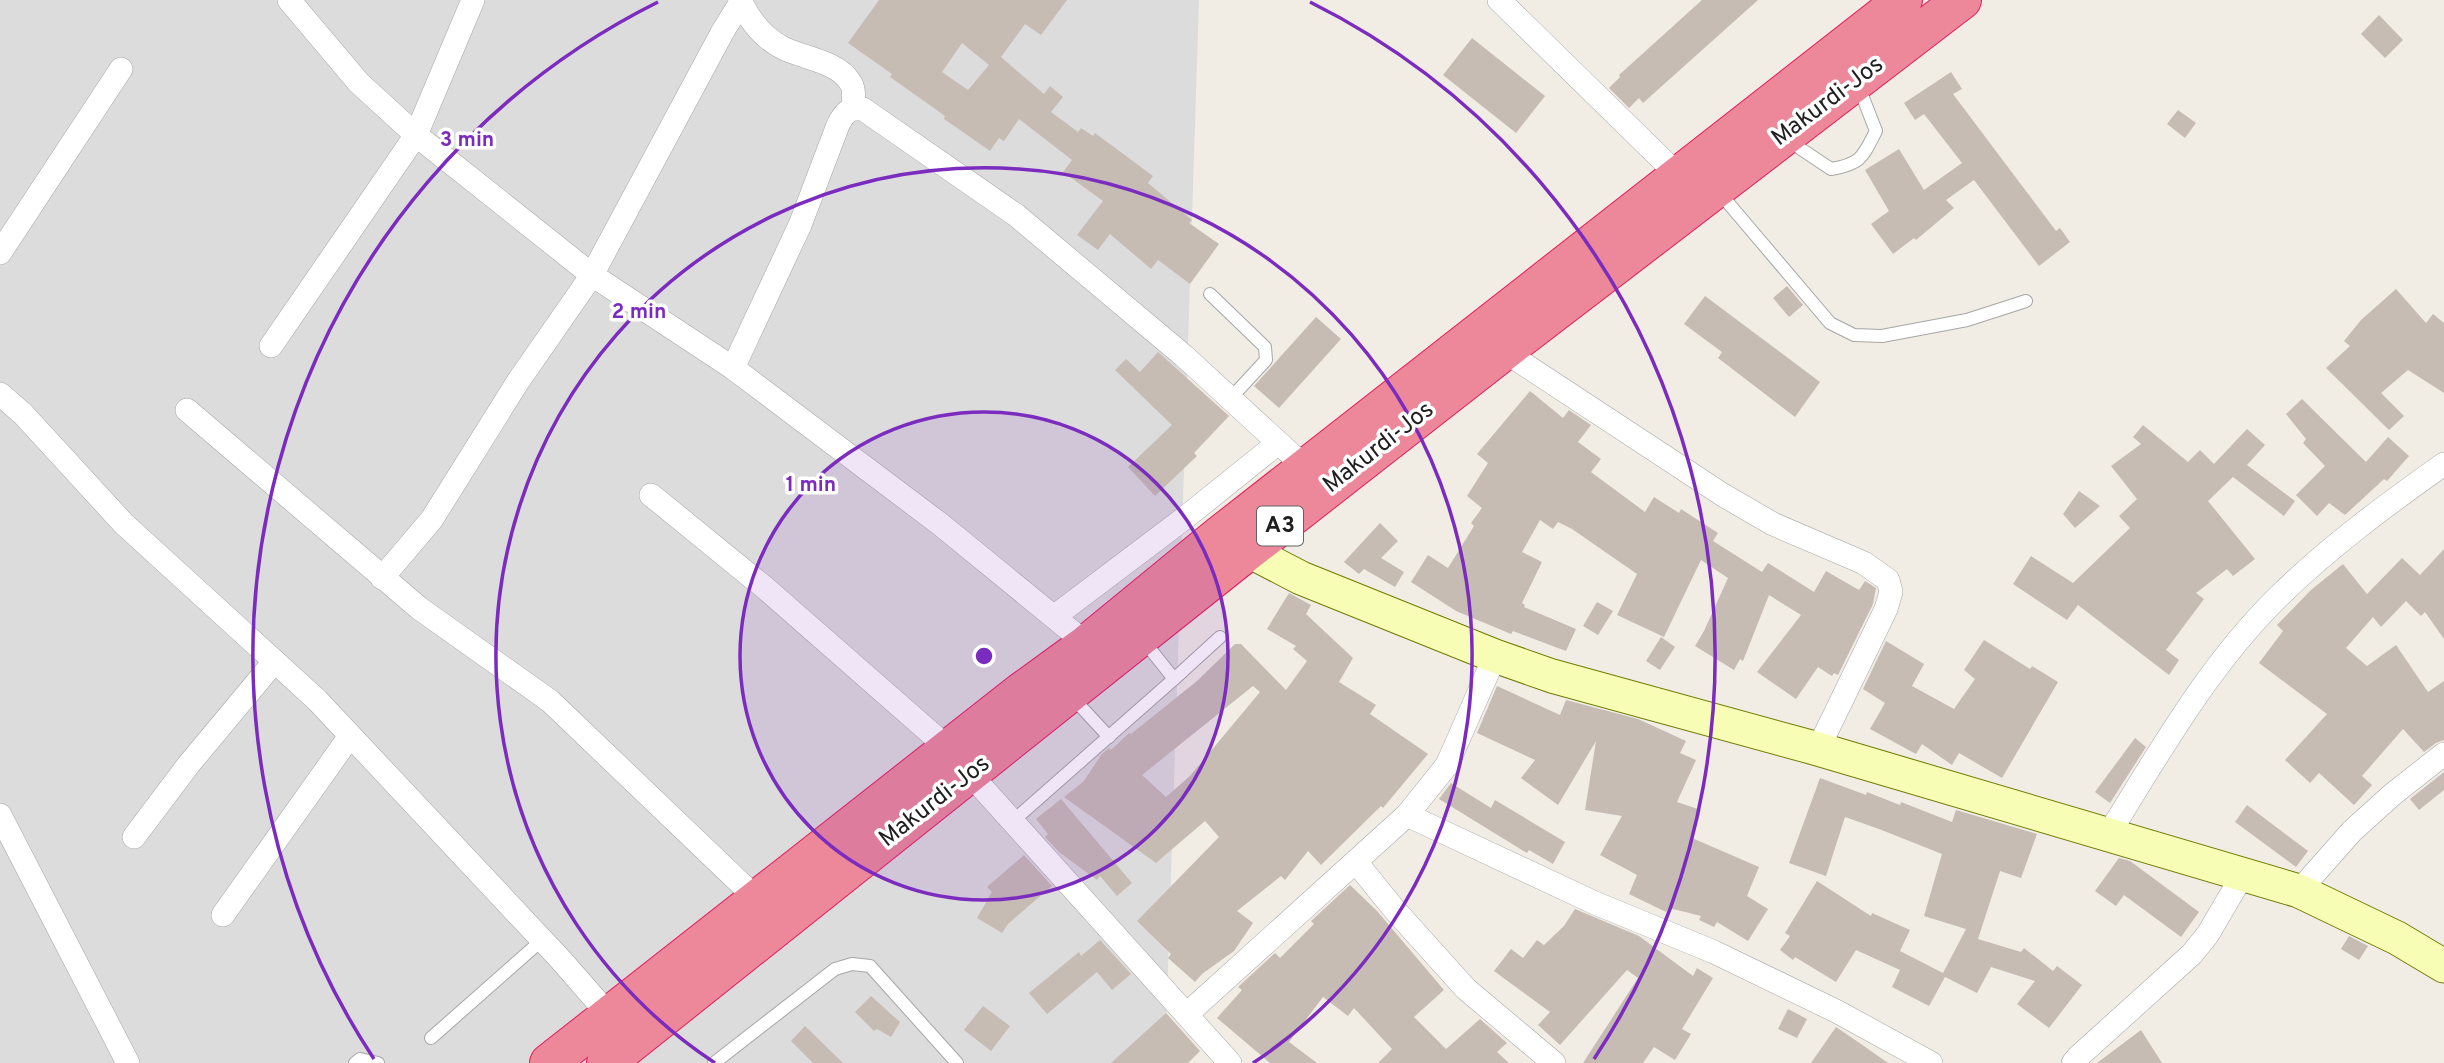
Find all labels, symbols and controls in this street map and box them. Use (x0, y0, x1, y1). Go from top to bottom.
street label: Makurdi-Jos (1766, 50, 1890, 154)
text: 3 min (440, 127, 494, 154)
text: 2 min (612, 299, 666, 326)
street label: Makurdi-Jos (1318, 395, 1440, 501)
text: 1 min (786, 472, 836, 499)
road number: A3 (1257, 506, 1303, 546)
centre of rings (972, 644, 996, 668)
street label: Makurdi-Jos (874, 749, 996, 855)

